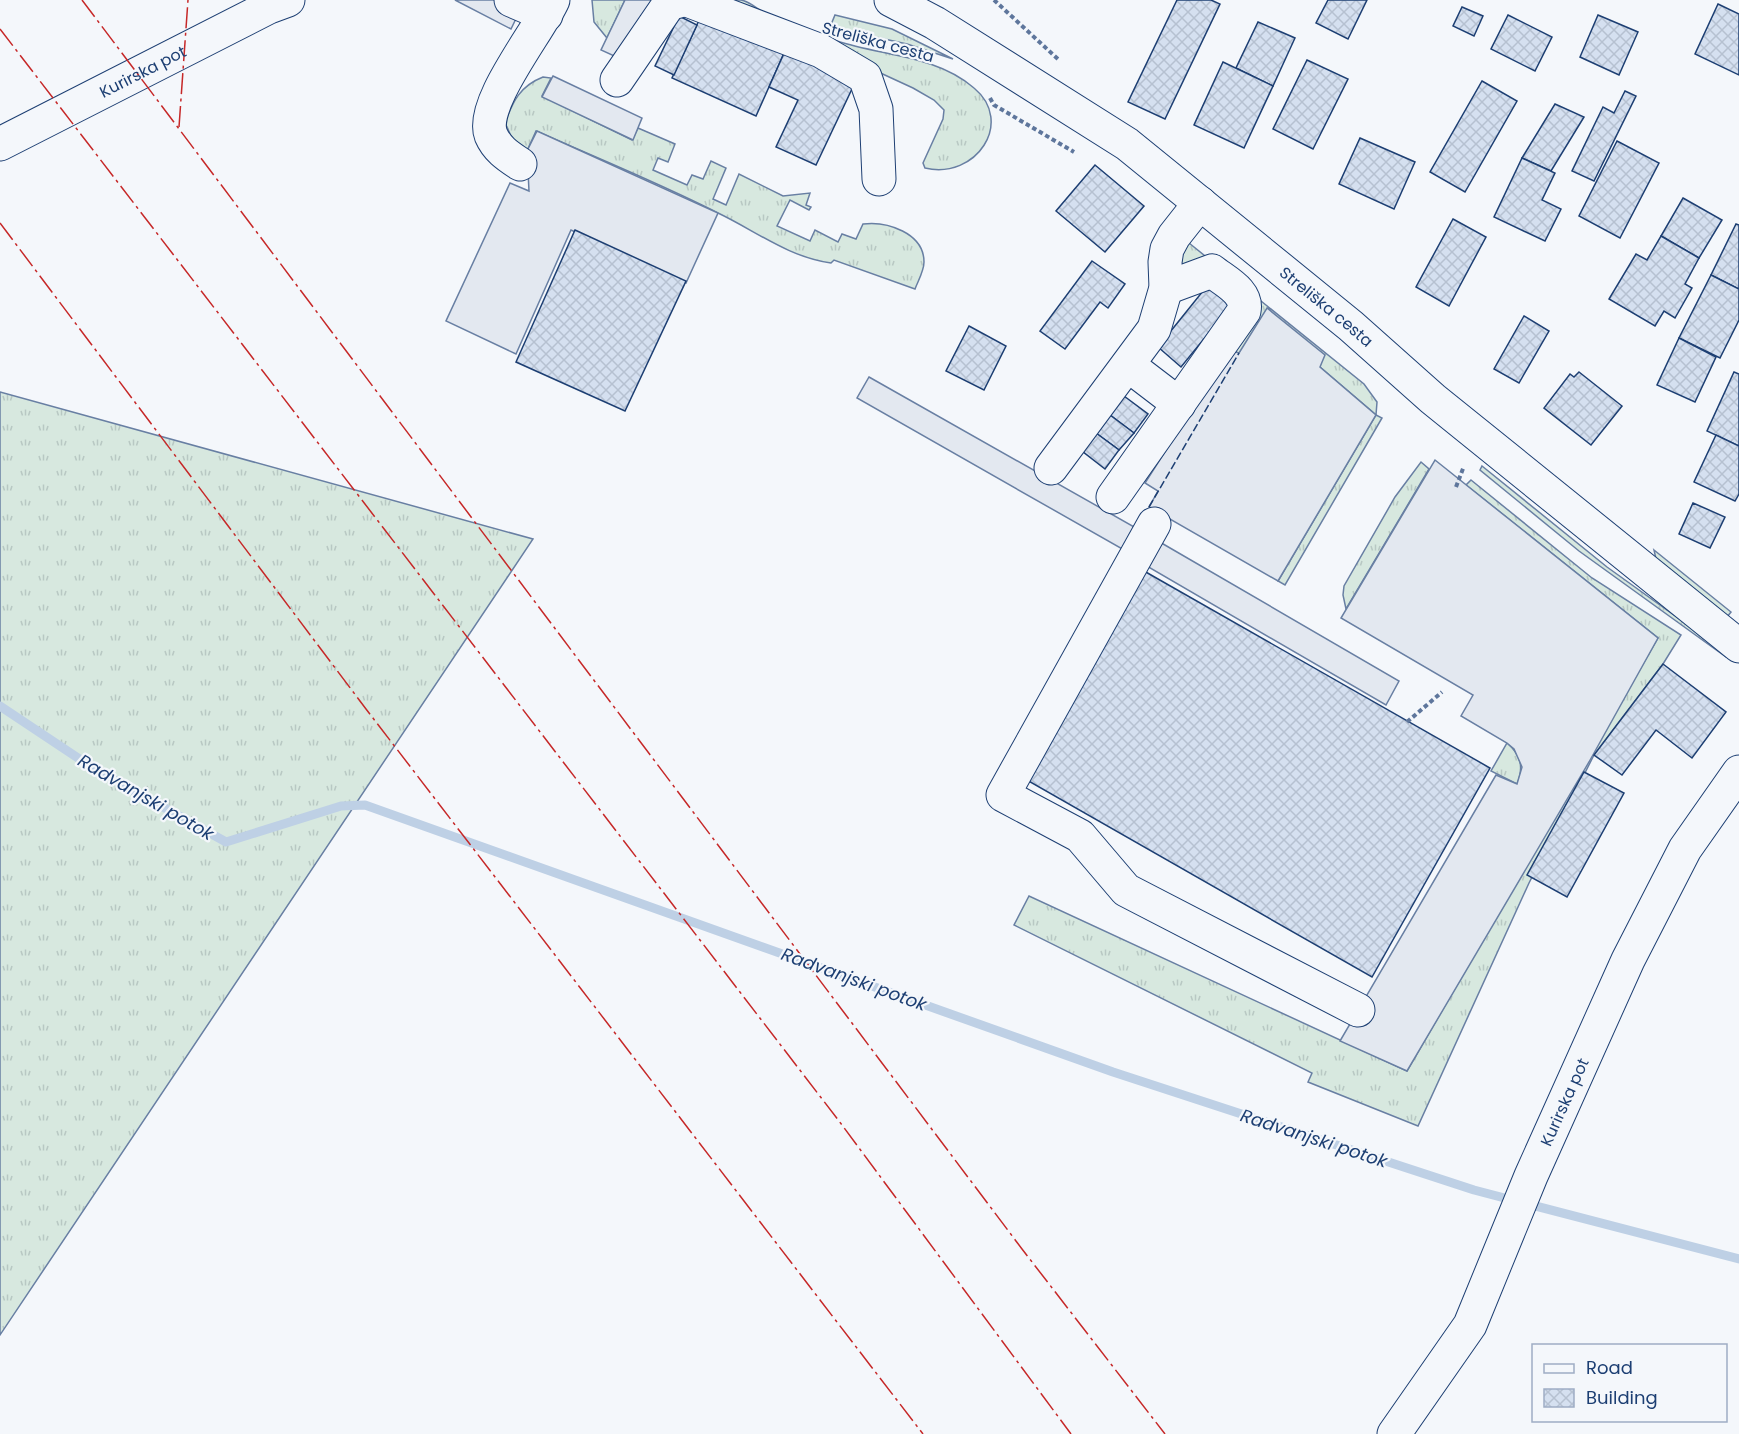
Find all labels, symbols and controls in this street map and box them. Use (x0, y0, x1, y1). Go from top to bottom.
street label: Streliška cesta (819, 16, 937, 68)
street label: Kurirska pot (95, 40, 190, 103)
street label: Streliška cesta (1275, 261, 1378, 352)
water label: Radvanjski potok (73, 748, 219, 846)
water label: Radvanjski potok (778, 941, 931, 1017)
street label: Kurirska pot (1534, 1054, 1594, 1150)
water label: Radvanjski potok (1237, 1102, 1391, 1174)
legend (1532, 1344, 1727, 1422)
text: Road (1586, 1355, 1633, 1380)
text: Building (1586, 1385, 1658, 1410)

